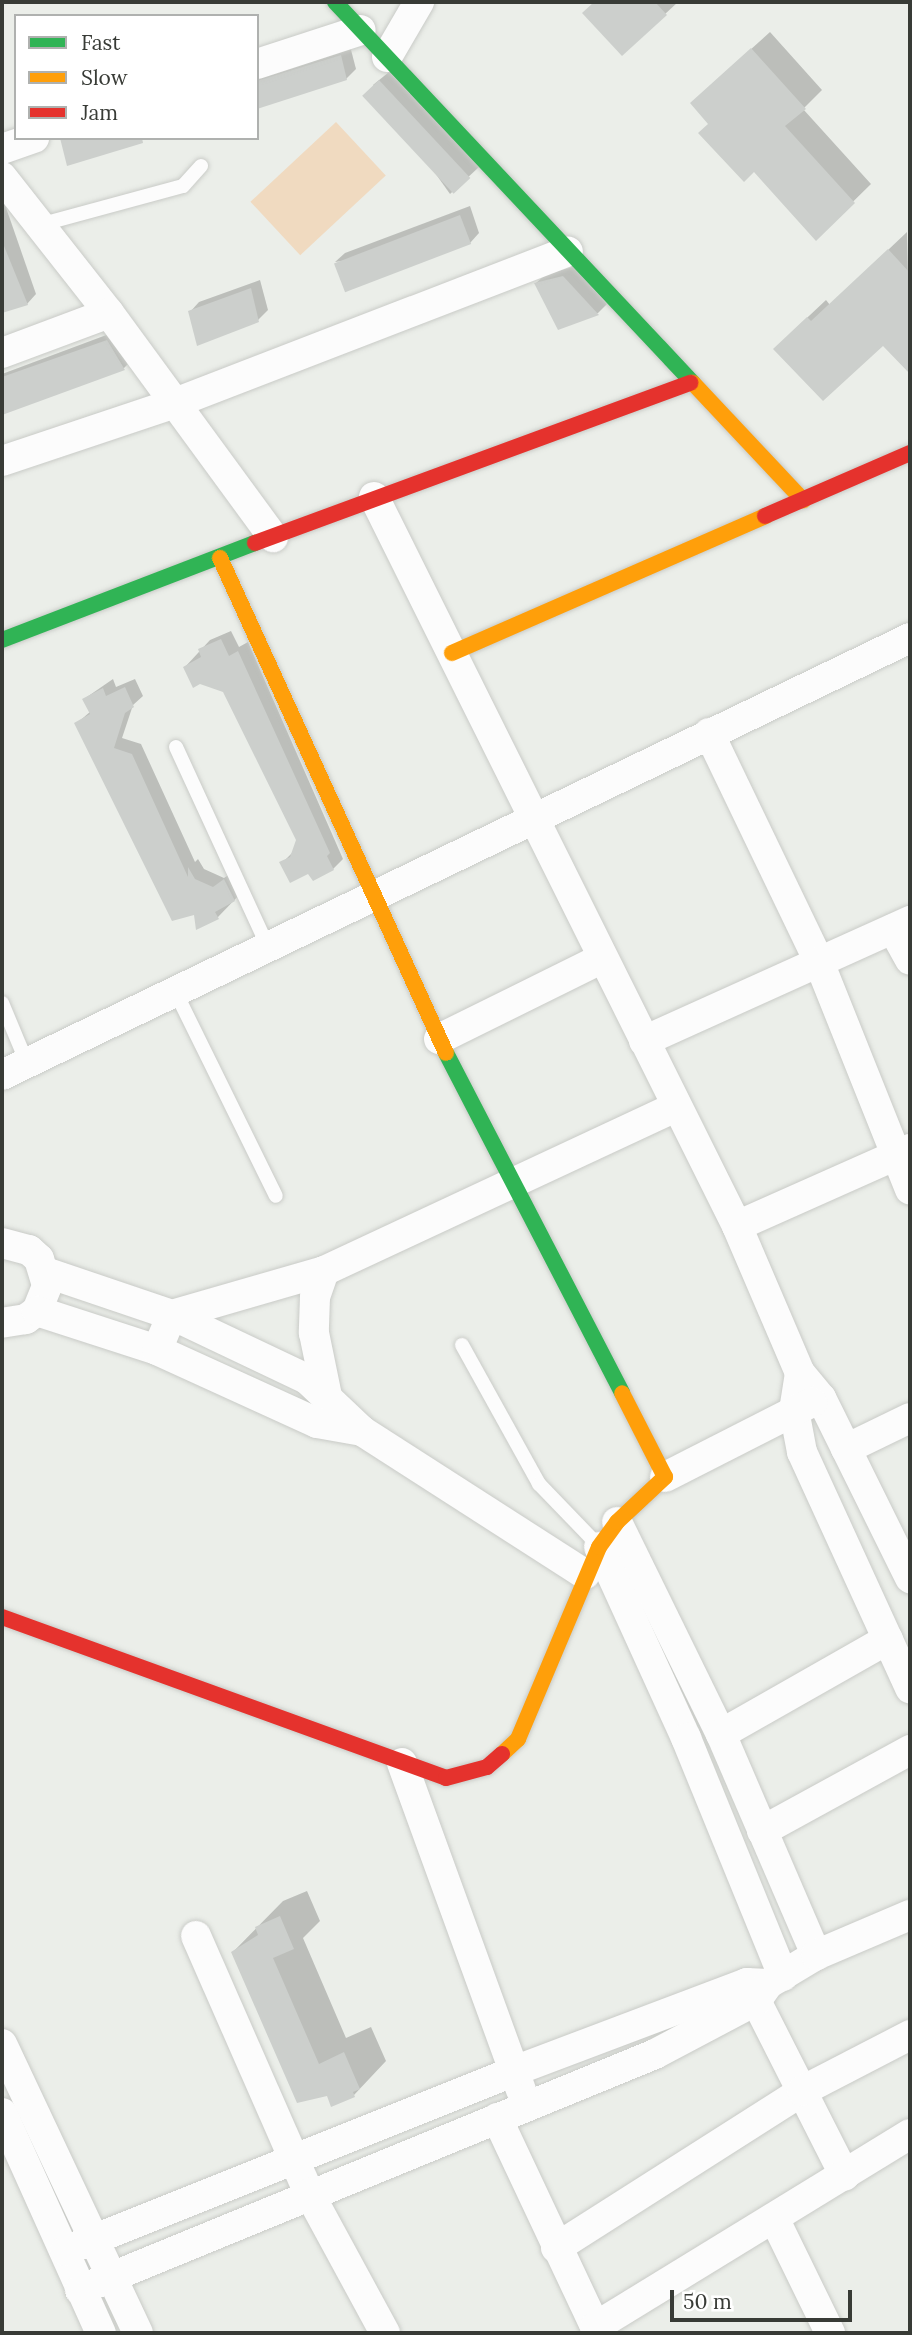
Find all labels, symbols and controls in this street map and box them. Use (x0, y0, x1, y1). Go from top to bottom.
legend (14, 14, 259, 140)
text: Fast (81, 29, 120, 56)
text: Slow (81, 64, 128, 91)
text: Jam (81, 99, 118, 126)
scale bar (674, 2276, 856, 2320)
text: 50 m (683, 2288, 732, 2315)

